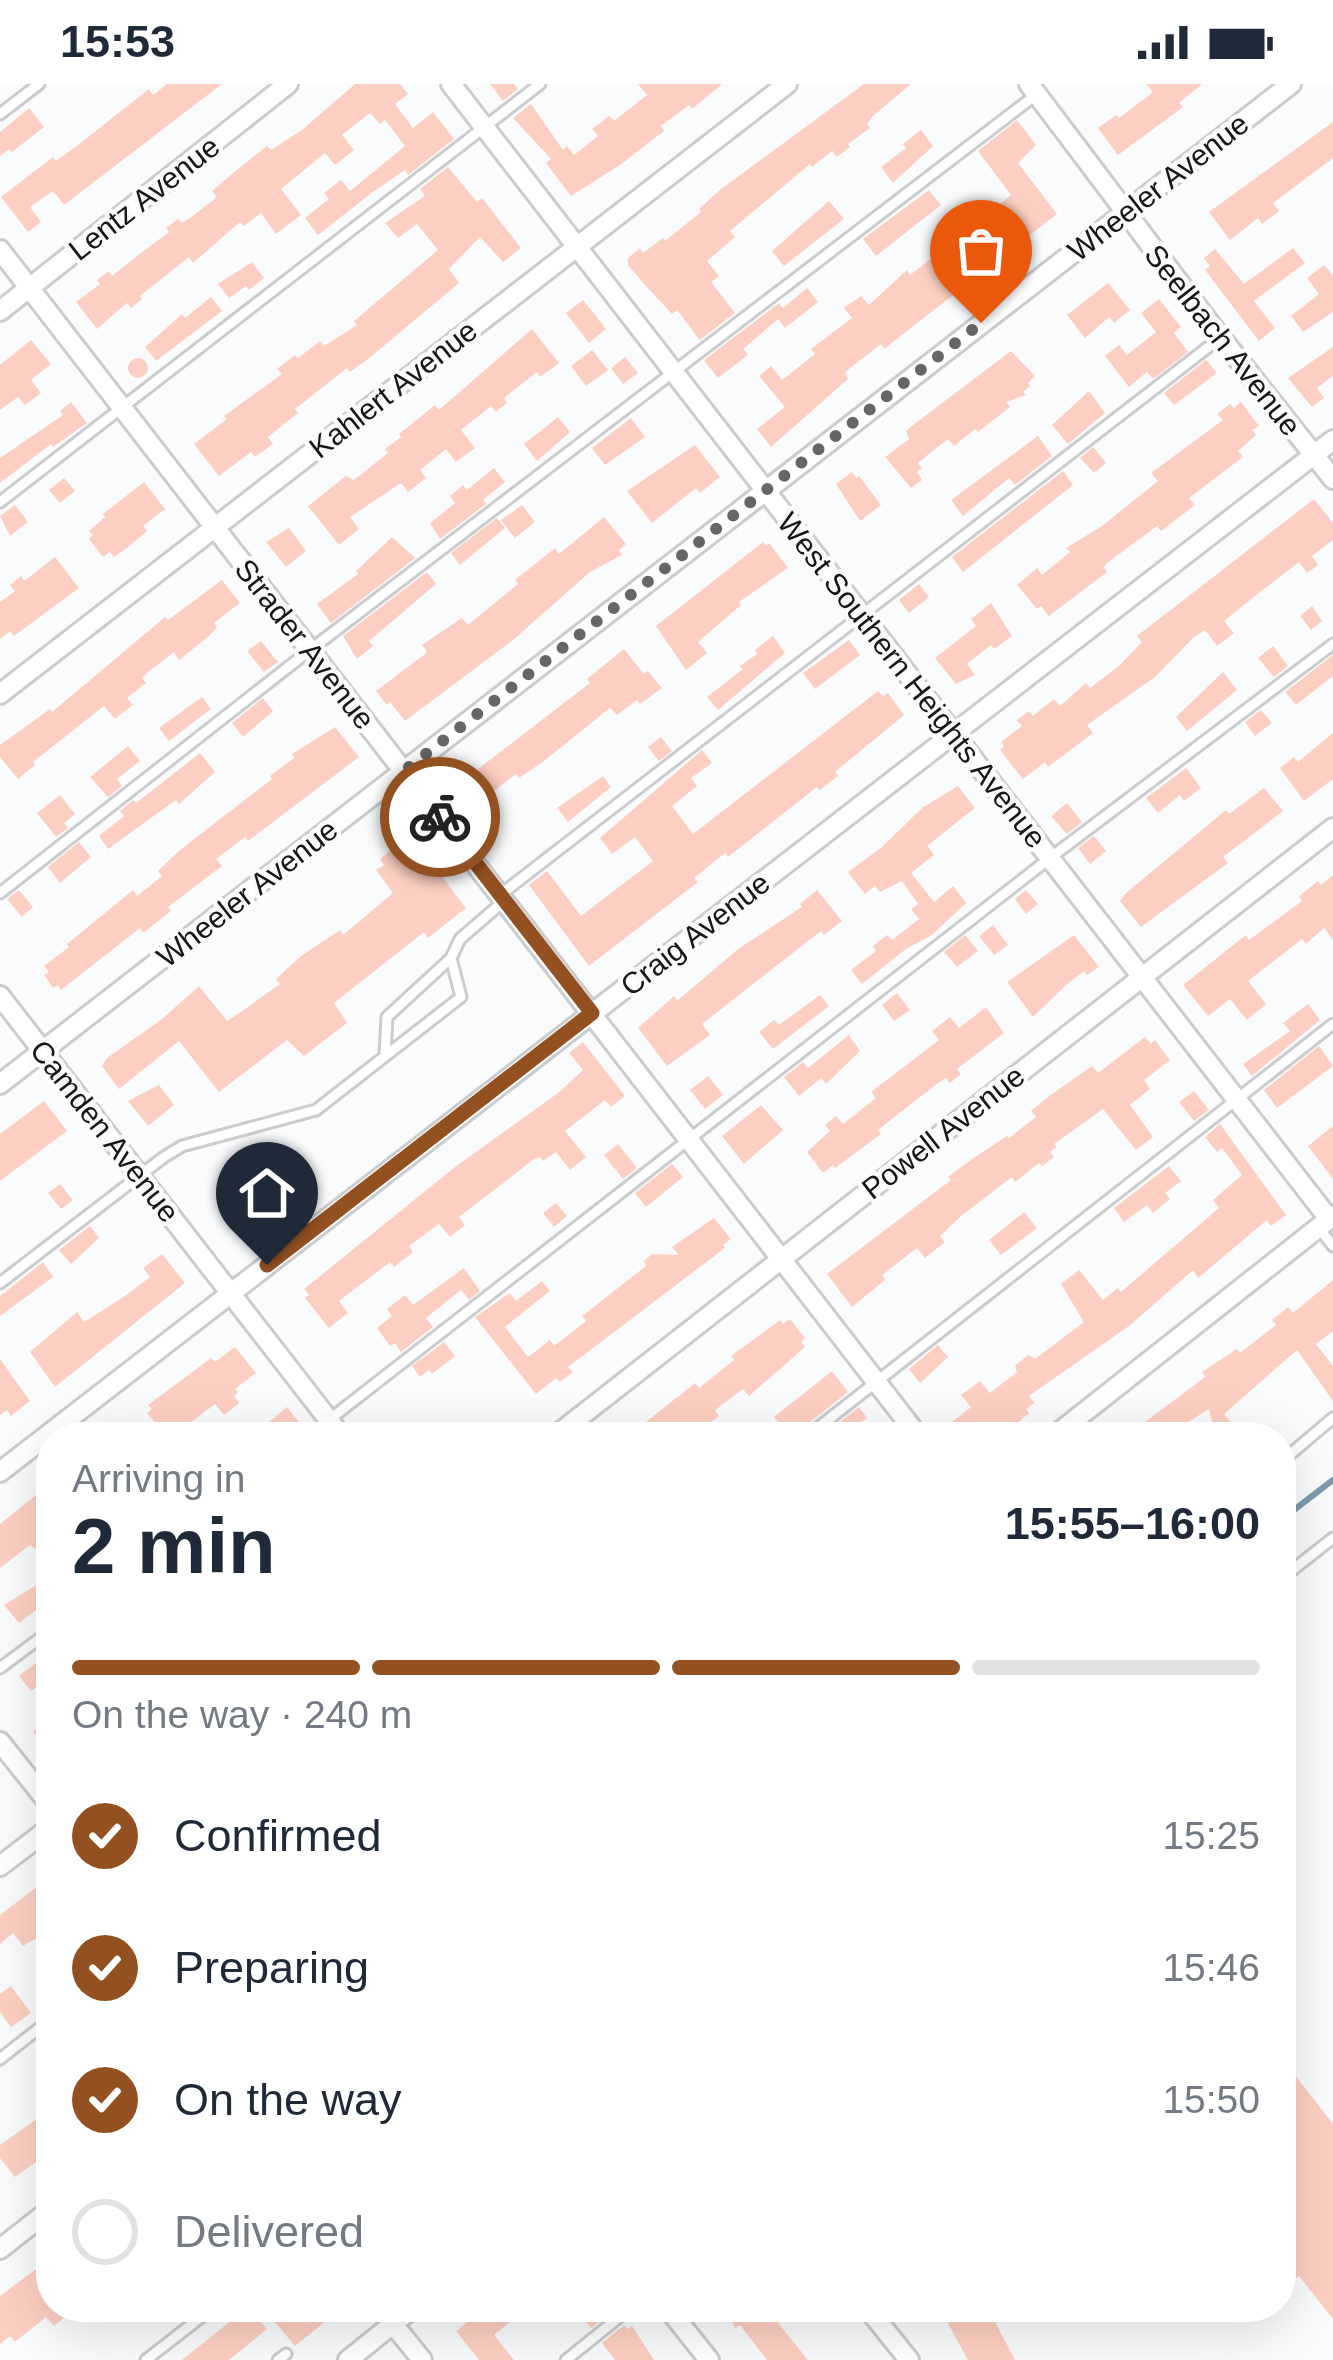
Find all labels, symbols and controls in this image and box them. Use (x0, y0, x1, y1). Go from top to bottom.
text: 15:53 (60, 16, 175, 67)
street label: Wheeler Avenue (1061, 106, 1255, 268)
street label: Lentz Avenue (62, 129, 226, 267)
pin (930, 200, 1032, 323)
icon: bag (948, 218, 1014, 284)
street label: Seelbach Avenue (1138, 238, 1308, 442)
street label: Kahlert Avenue (303, 314, 483, 464)
street label: West Southern Heights Avenue (771, 506, 1053, 854)
street label: Strader Avenue (229, 553, 381, 735)
courier (380, 757, 500, 877)
icon: bike (407, 784, 473, 850)
street label: Wheeler Avenue (150, 812, 344, 974)
street label: Craig Avenue (614, 866, 776, 1002)
street label: Camden Avenue (24, 1034, 186, 1228)
street label: Powell Avenue (856, 1059, 1030, 1205)
pin (216, 1142, 318, 1265)
icon: home (234, 1160, 300, 1226)
text: Arriving in (72, 1457, 245, 1500)
text: 15:55–16:00 (1005, 1498, 1260, 1549)
text: 2 min (72, 1502, 276, 1590)
text: On the way · 240 m (72, 1693, 412, 1736)
icon: check (72, 1803, 138, 1869)
text: Confirmed (174, 1810, 382, 1861)
text: 15:25 (1162, 1814, 1260, 1857)
icon: check (72, 1935, 138, 2001)
text: Preparing (174, 1942, 369, 1993)
text: 15:46 (1162, 1946, 1260, 1989)
icon: check (72, 2067, 138, 2133)
text: On the way (174, 2074, 402, 2125)
text: 15:50 (1162, 2078, 1260, 2121)
text: Delivered (174, 2206, 364, 2257)

